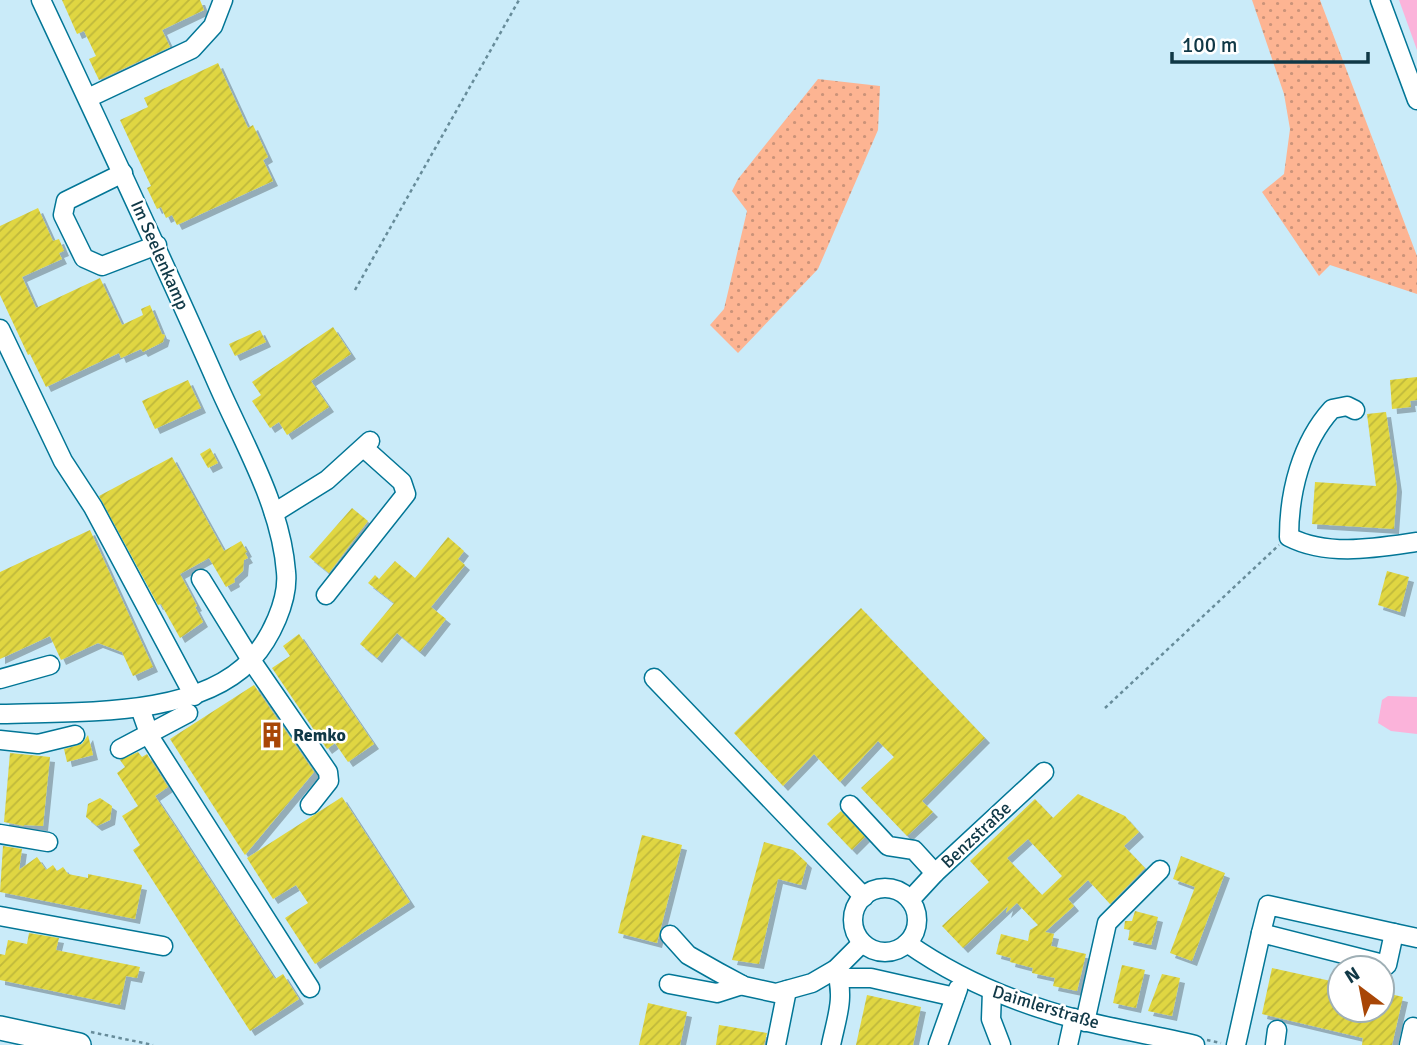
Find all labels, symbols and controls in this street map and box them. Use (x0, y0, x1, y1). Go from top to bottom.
scale bar (1172, 21, 1368, 65)
text: 100 m (1182, 32, 1237, 58)
street label: Im Seelenkamp (126, 197, 194, 313)
building icon: Remko (257, 720, 287, 750)
place label: Remko (293, 724, 346, 746)
street label: Benzstraße (936, 797, 1016, 873)
north arrow (1326, 954, 1396, 1024)
text: N (1341, 962, 1364, 989)
street label: Daimlerstraße (990, 980, 1102, 1034)

